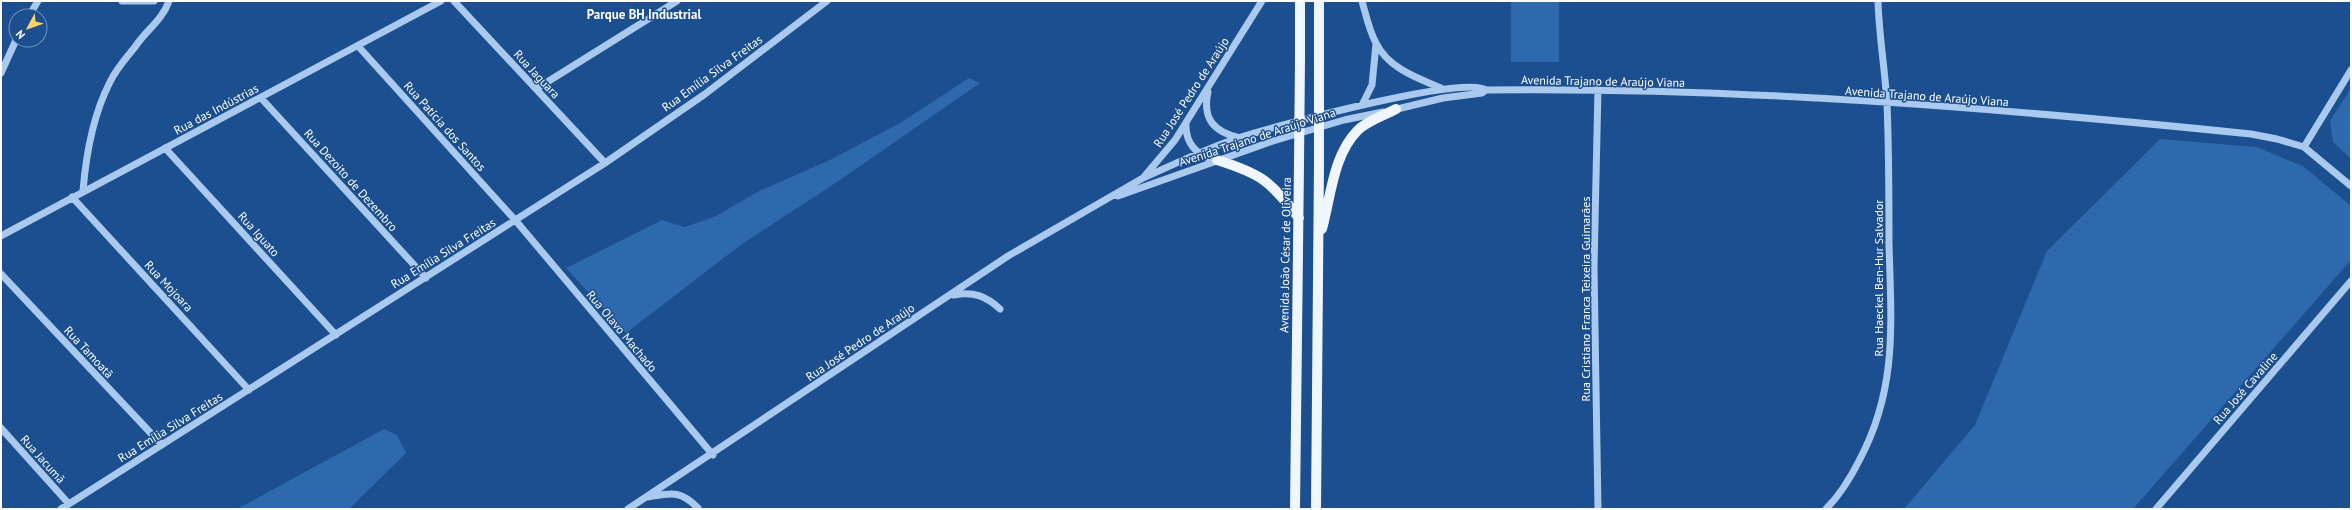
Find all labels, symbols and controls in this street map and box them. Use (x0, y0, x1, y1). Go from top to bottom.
district label: Parque BH Industrial (587, 6, 701, 23)
north arrow (8, 8, 48, 48)
text: N (13, 27, 28, 42)
street label: Rua Emília Silva Freitas (659, 31, 765, 115)
street label: Rua José Pedro de Araújo (1150, 34, 1232, 150)
street label: Rua Jaguara (511, 47, 563, 101)
street label: Avenida Trajano de Araújo Viana (1521, 72, 1685, 90)
street label: Rua Patícia dos Santos (401, 78, 489, 174)
street label: Rua das Indústrias (171, 80, 261, 138)
street label: Avenida Trajano de Araújo Viana (1845, 83, 2009, 109)
street label: Avenida Trajano de Araújo Viana (1177, 105, 1337, 169)
street label: Rua Dezoito de Dezembro (301, 126, 401, 234)
street label: Avenida João César de Oliveira (1276, 177, 1294, 333)
street label: Rua Cristiano Franca Teixeira Guimarães (1578, 197, 1593, 401)
street label: Rua Haeckel Ben-Hur Salvador (1871, 200, 1886, 356)
street label: Rua Iguato (235, 208, 283, 260)
street label: Rua Emília Silva Freitas (388, 215, 498, 291)
street label: Rua Mojoara (142, 257, 196, 315)
street label: Rua Olavo Machado (584, 287, 660, 375)
street label: Rua José Pedro de Araújo (803, 300, 917, 384)
street label: Rua Tamoatã (61, 323, 117, 381)
street label: Rua José Cavaline (2210, 349, 2280, 427)
street label: Rua Emília Silva Freitas (115, 389, 225, 465)
street label: Rua Jacumã (17, 432, 69, 486)

